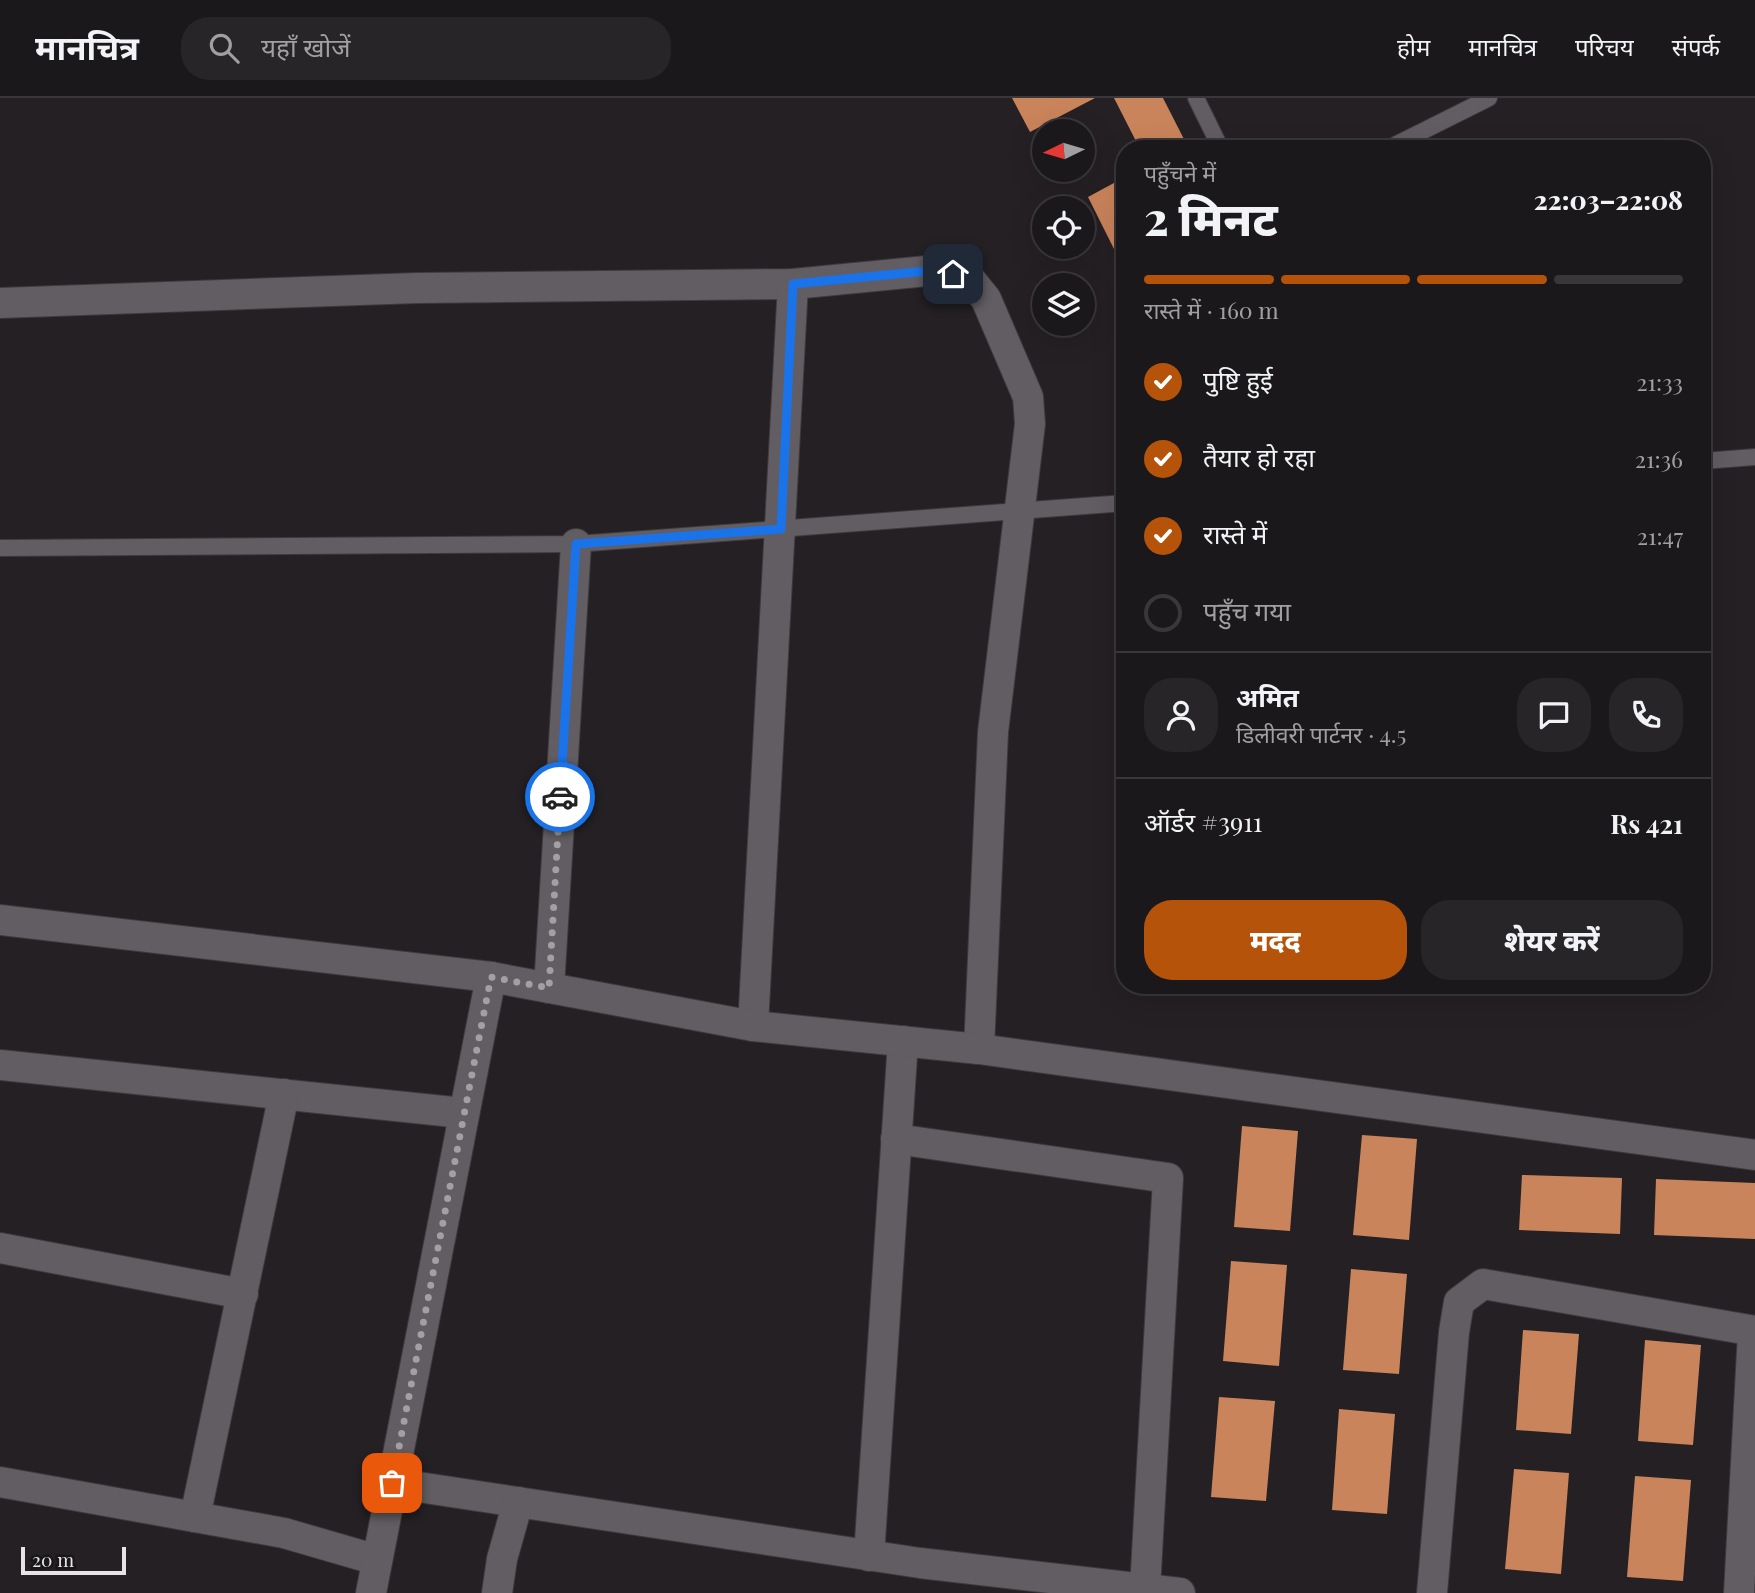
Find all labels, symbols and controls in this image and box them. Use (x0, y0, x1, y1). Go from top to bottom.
search box (181, 17, 671, 80)
text: मानचित्र (35, 24, 139, 68)
icon: search (205, 29, 243, 67)
text: यहाँ खोजें (261, 29, 350, 64)
text: होम (1397, 30, 1430, 62)
text: मानचित्र (1468, 30, 1537, 62)
text: परिचय (1575, 30, 1634, 62)
text: संपर्क (1672, 30, 1720, 62)
north arrow (1032, 119, 1096, 182)
map controls (1032, 119, 1095, 336)
text: पहुँचने में (1144, 157, 1216, 188)
text: 22:03–22:08 (1534, 182, 1683, 217)
text: 2 मिनट (1144, 186, 1278, 248)
button: locate (1032, 196, 1095, 259)
pin (923, 244, 983, 304)
icon: home (934, 255, 972, 293)
button: layers (1032, 273, 1095, 336)
text: रास्ते में · 160 m (1144, 294, 1279, 325)
text: पुष्टि हुई (1203, 362, 1273, 397)
icon: check (1144, 363, 1182, 401)
text: 21:33 (1637, 366, 1683, 397)
text: तैयार हो रहा (1203, 439, 1315, 474)
icon: check (1144, 440, 1182, 478)
text: 21:36 (1635, 443, 1683, 474)
text: रास्ते में (1203, 516, 1267, 551)
icon: check (1144, 517, 1182, 555)
text: 21:47 (1637, 520, 1683, 551)
text: पहुँच गया (1203, 593, 1291, 628)
button: person (1144, 678, 1218, 752)
button: chat (1517, 678, 1591, 752)
button: phone (1609, 678, 1683, 752)
text: अमित (1236, 679, 1299, 714)
text: डिलीवरी पार्टनर · 4.5 (1236, 718, 1406, 749)
courier (525, 762, 595, 832)
icon: car (541, 778, 579, 816)
text: ऑर्डर #3911 (1144, 804, 1262, 839)
text: Rs 421 (1610, 806, 1683, 841)
button: मदद (1144, 900, 1407, 980)
button: शेयर करें (1421, 900, 1683, 980)
pin (362, 1453, 422, 1513)
icon: bag (373, 1464, 411, 1502)
scale bar (21, 1544, 126, 1576)
text: 20 m (32, 1546, 74, 1572)

